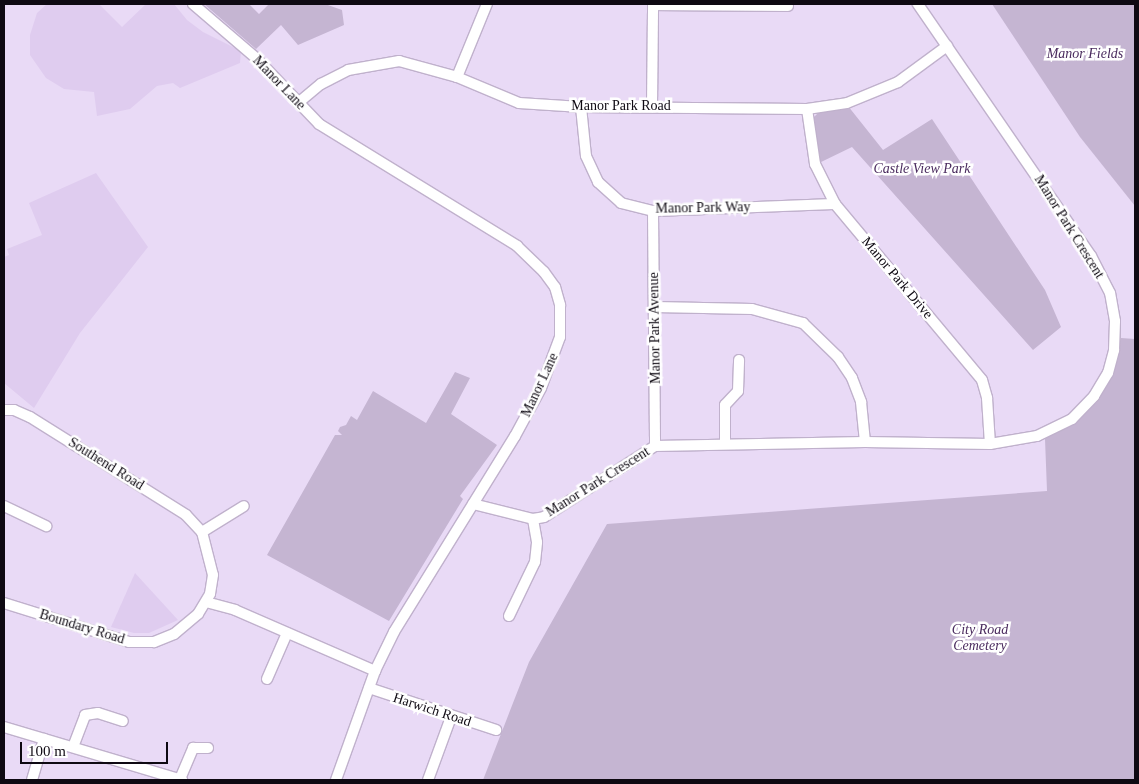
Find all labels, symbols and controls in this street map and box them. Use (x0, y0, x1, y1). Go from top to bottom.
park label: Manor Fields (1047, 46, 1123, 62)
street label: Manor Lane (249, 52, 309, 114)
street label: Manor Park Road (571, 98, 671, 114)
park label: Castle View Park (874, 161, 970, 177)
street label: Manor Park Crescent (1030, 172, 1108, 282)
street label: Manor Park Way (655, 199, 751, 217)
street label: Manor Park Drive (858, 234, 936, 322)
street label: Manor Park Avenue (646, 272, 664, 384)
street label: Manor Lane (518, 350, 562, 420)
street label: Southend Road (65, 434, 147, 494)
street label: Manor Park Crescent (543, 443, 653, 521)
street label: Boundary Road (37, 606, 127, 648)
park label: City Road Cemetery (952, 622, 1008, 654)
street label: Harwich Road (391, 689, 473, 731)
scale bar (22, 732, 170, 764)
text: 100 m (28, 743, 66, 759)

